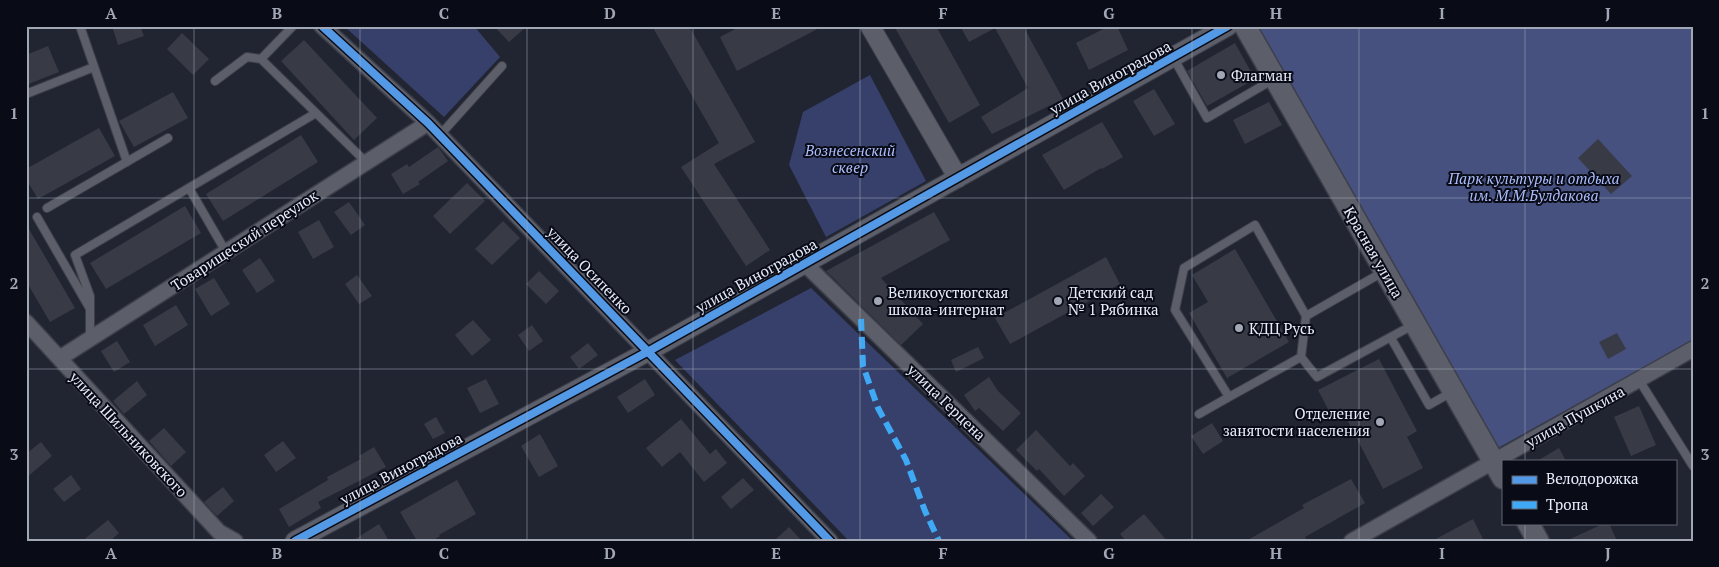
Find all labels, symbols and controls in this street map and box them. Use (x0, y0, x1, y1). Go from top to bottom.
text: A (105, 2, 117, 24)
text: B (272, 2, 282, 24)
text: C (439, 2, 449, 24)
text: D (604, 2, 616, 24)
text: E (771, 2, 781, 24)
text: F (938, 2, 948, 24)
text: G (1103, 2, 1115, 24)
text: H (1270, 2, 1282, 24)
text: I (1439, 2, 1445, 24)
text: J (1605, 2, 1611, 24)
street label: улица Виноградова (1045, 35, 1175, 119)
place label: Флагман (1231, 65, 1292, 85)
marker: Флагман (1215, 69, 1227, 81)
text: 1 (9, 102, 19, 124)
text: 1 (1700, 102, 1710, 124)
park label: Вознесенский сквер (804, 140, 895, 177)
park label: Парк культуры и отдыха им. М.М.Булдакова (1447, 168, 1620, 205)
street label: Товарищеский переулок (167, 184, 322, 295)
street label: Красная улица (1340, 203, 1408, 302)
street label: улица Осипенко (542, 221, 637, 318)
street label: улица Виноградова (691, 233, 821, 317)
text: 2 (9, 272, 19, 294)
text: 2 (1700, 272, 1710, 294)
place label: Великоустюгская школа-интернат (888, 282, 1008, 319)
place label: Детский сад № 1 Рябинка (1068, 282, 1159, 319)
marker: Великоустюгская школа-интернат (872, 295, 884, 307)
marker: Детский сад № 1 Рябинка (1052, 295, 1064, 307)
place label: КДЦ Русь (1249, 318, 1315, 338)
marker: КДЦ Русь (1233, 322, 1245, 334)
street label: улица Герцена (903, 359, 991, 445)
street label: улица Шильниковского (65, 366, 192, 501)
street label: улица Пушкина (1521, 380, 1628, 452)
place label: Отделение занятости населения (1223, 403, 1370, 440)
marker: Отделение занятости населения (1374, 416, 1386, 428)
street label: улица Виноградова (335, 427, 466, 509)
text: 3 (9, 443, 19, 465)
text: 3 (1700, 443, 1710, 465)
legend (1502, 460, 1676, 524)
text: Велодорожка (1546, 468, 1639, 488)
text: Тропа (1546, 494, 1589, 514)
text: A (105, 542, 117, 564)
text: B (272, 542, 282, 564)
text: C (439, 542, 449, 564)
text: D (604, 542, 616, 564)
text: E (771, 542, 781, 564)
text: F (938, 542, 948, 564)
text: G (1103, 542, 1115, 564)
text: H (1270, 542, 1282, 564)
text: I (1439, 542, 1445, 564)
text: J (1605, 542, 1611, 564)

